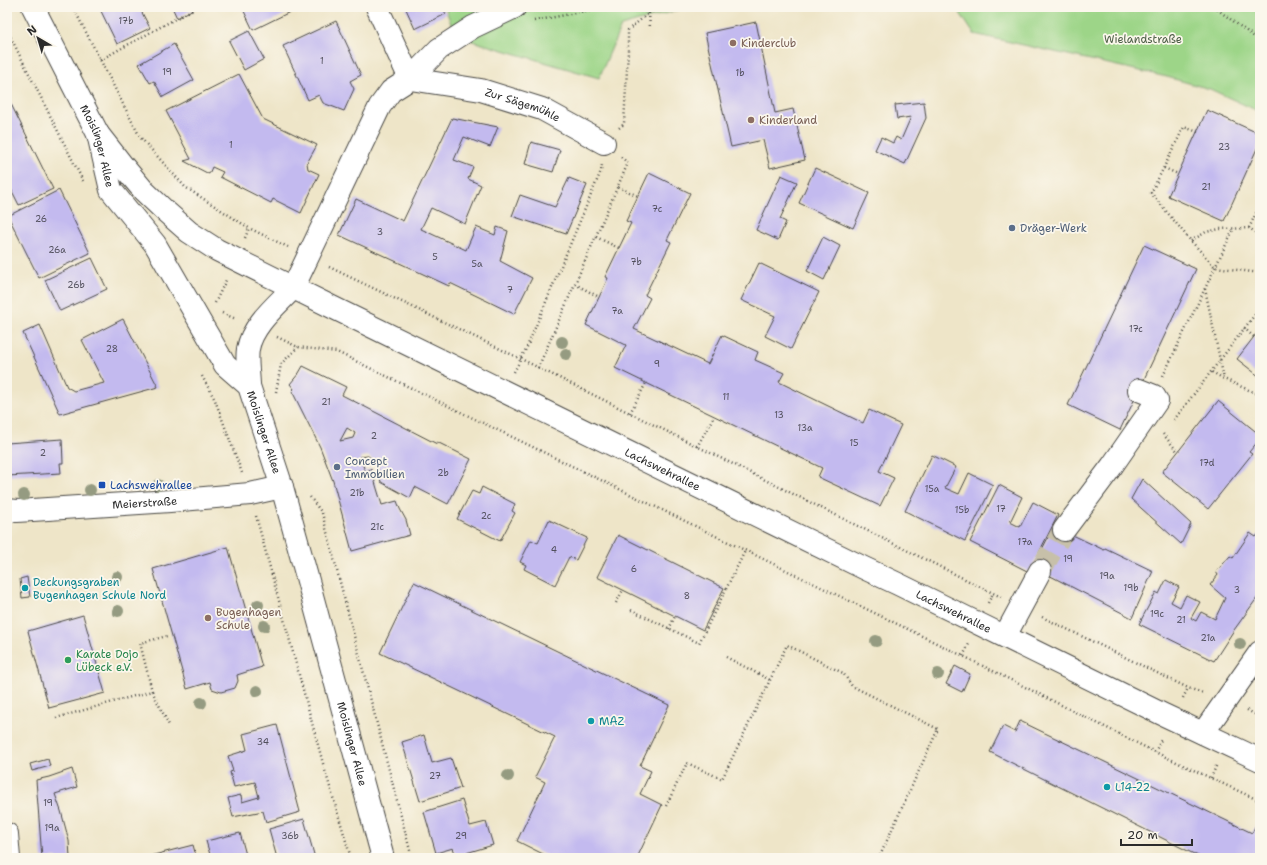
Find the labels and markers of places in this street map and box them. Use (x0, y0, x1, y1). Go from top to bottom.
place label: Kinderclub (741, 36, 796, 51)
marker: Kinderclub (728, 38, 738, 48)
place label: Kinderland (759, 113, 817, 128)
marker: Kinderland (746, 115, 756, 125)
place label: Dräger-Werk (1020, 221, 1087, 236)
marker: Dräger-Werk (1007, 223, 1017, 233)
place label: Concept Immobilien (345, 454, 405, 482)
marker: Concept Immobilien (332, 462, 342, 472)
place label: Lachswehrallee (110, 478, 192, 493)
marker: Lachswehrallee (97, 480, 107, 490)
place label: Deckungsgraben Bugenhagen Schule Nord (33, 575, 166, 603)
marker: Deckungsgraben Bugenhagen Schule Nord (20, 583, 30, 593)
place label: Bugenhagen Schule (216, 605, 282, 633)
marker: Bugenhagen Schule (203, 613, 213, 623)
place label: Karate Dojo Lübeck e.V. (76, 647, 139, 675)
marker: Karate Dojo Lübeck e.V. (63, 655, 73, 665)
place label: MAZ (599, 714, 624, 729)
marker: MAZ (586, 716, 596, 726)
place label: L14-22 (1115, 780, 1150, 795)
marker: L14-22 (1102, 782, 1112, 792)

